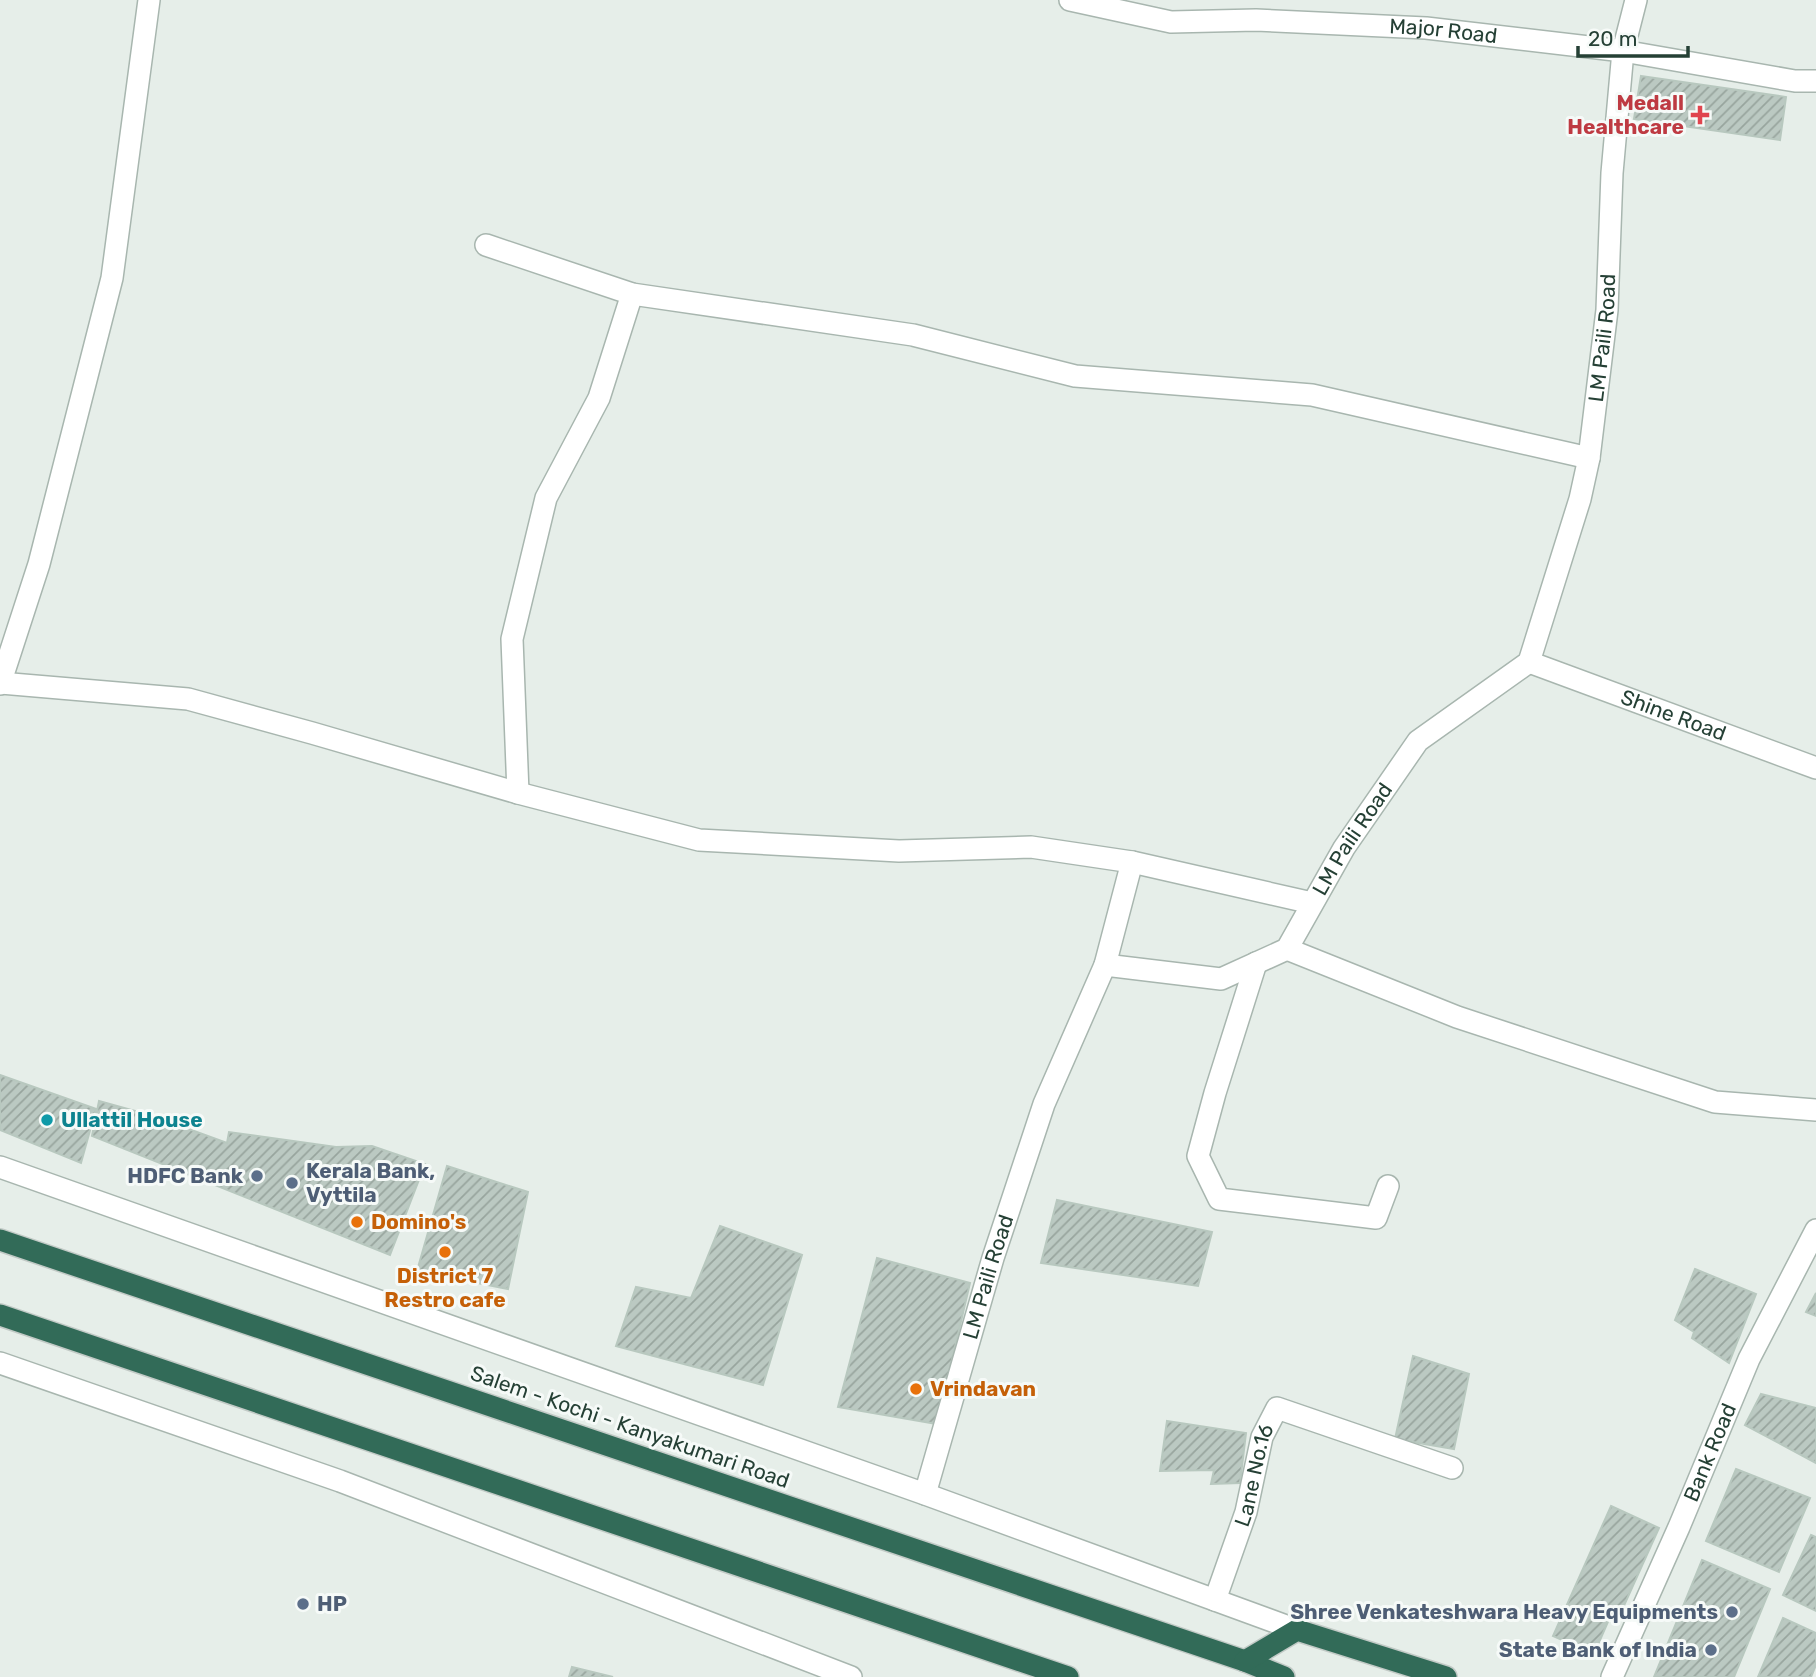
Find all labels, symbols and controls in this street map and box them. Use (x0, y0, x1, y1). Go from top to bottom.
street label: Major Road (1389, 13, 1499, 48)
scale bar (1578, 14, 1688, 58)
text: 20 m (1588, 26, 1637, 51)
place label: Medall Healthcare (1567, 90, 1684, 139)
marker: Medall Healthcare (1690, 105, 1710, 125)
street label: LM Paili Road (1583, 273, 1620, 403)
street label: Shine Road (1618, 684, 1730, 746)
street label: LM Paili Road (1307, 778, 1397, 899)
place label: Ullattil House (61, 1107, 203, 1132)
marker: Ullattil House (39, 1112, 55, 1128)
place label: Kerala Bank, Vyttila (306, 1158, 435, 1207)
place label: HDFC Bank (127, 1163, 244, 1188)
marker: HDFC Bank (249, 1168, 265, 1184)
marker: Kerala Bank, Vyttila (284, 1175, 300, 1191)
place label: Domino's (371, 1209, 466, 1234)
street label: LM Paili Road (957, 1211, 1018, 1342)
marker: Domino's (349, 1214, 365, 1230)
marker: District 7 Restro cafe (437, 1244, 453, 1260)
place label: District 7 Restro cafe (384, 1263, 506, 1312)
street label: Salem - Kochi - Kanyakumari Road (467, 1360, 793, 1493)
place label: Vrindavan (930, 1376, 1036, 1401)
marker: Vrindavan (908, 1381, 924, 1397)
street label: Bank Road (1678, 1400, 1741, 1505)
street label: Lane No.16 (1229, 1419, 1279, 1530)
place label: HP (317, 1591, 347, 1616)
marker: HP (295, 1596, 311, 1612)
place label: Shree Venkateshwara Heavy Equipments (1290, 1599, 1718, 1624)
marker: Shree Venkateshwara Heavy Equipments (1724, 1604, 1740, 1620)
place label: State Bank of India (1499, 1637, 1697, 1662)
marker: State Bank of India (1703, 1642, 1719, 1658)

